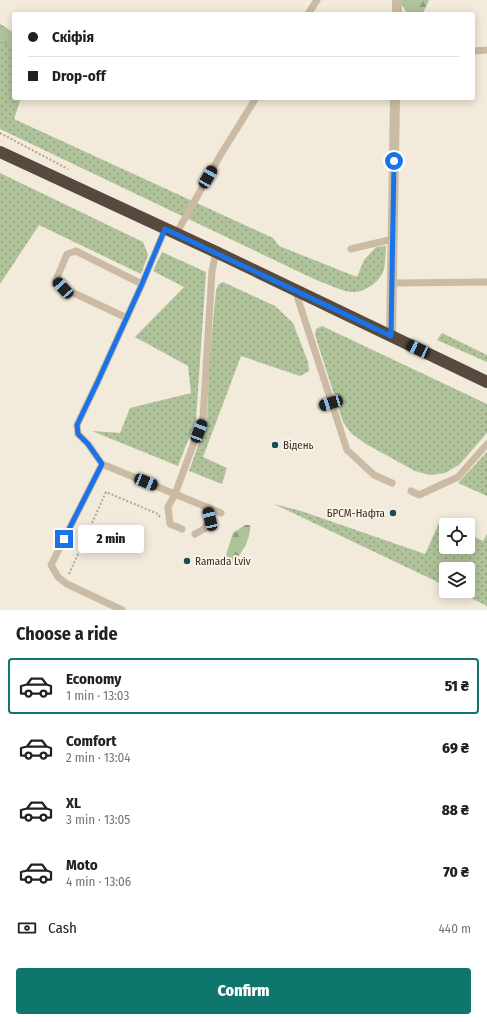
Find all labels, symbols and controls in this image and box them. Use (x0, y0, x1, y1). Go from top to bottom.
text: Скіфія (52, 28, 94, 46)
text: Drop-off (52, 67, 106, 85)
route start (385, 152, 403, 170)
car (197, 164, 219, 190)
car (51, 275, 75, 301)
car (405, 338, 431, 360)
car (318, 394, 344, 412)
car (189, 418, 209, 444)
place label: Відень (283, 439, 314, 452)
marker: Відень (270, 440, 280, 450)
car (133, 472, 159, 492)
car (201, 506, 219, 532)
place label: БРСМ-Нафта (327, 507, 385, 520)
marker: БРСМ-Нафта (388, 508, 398, 518)
map controls (439, 518, 475, 598)
button: locate (439, 518, 475, 554)
callout: 2 min (78, 525, 144, 553)
route end (55, 530, 73, 548)
text: 2 min (97, 531, 125, 546)
place label: Ramada Lviv (195, 555, 251, 568)
marker: Ramada Lviv (182, 556, 192, 566)
button: layers (439, 562, 475, 598)
text: Choose a ride (16, 623, 118, 645)
icon: car (18, 668, 54, 704)
text: Economy (66, 670, 121, 688)
text: 51 ₴ (445, 677, 469, 695)
text: 1 min · 13:03 (66, 688, 129, 703)
icon: car (18, 730, 54, 766)
text: Comfort (66, 732, 117, 750)
text: 69 ₴ (442, 739, 469, 757)
text: 2 min · 13:04 (66, 750, 131, 765)
icon: car (18, 792, 54, 828)
text: XL (66, 794, 81, 812)
text: 88 ₴ (442, 801, 469, 819)
text: 3 min · 13:05 (66, 812, 130, 827)
icon: car (18, 854, 54, 890)
text: Moto (66, 856, 98, 874)
text: 70 ₴ (443, 863, 469, 881)
text: 4 min · 13:06 (66, 874, 131, 889)
icon: cash (16, 917, 38, 939)
text: Cash (48, 919, 77, 937)
text: 440 m (439, 921, 471, 936)
button: Confirm (16, 968, 471, 1014)

